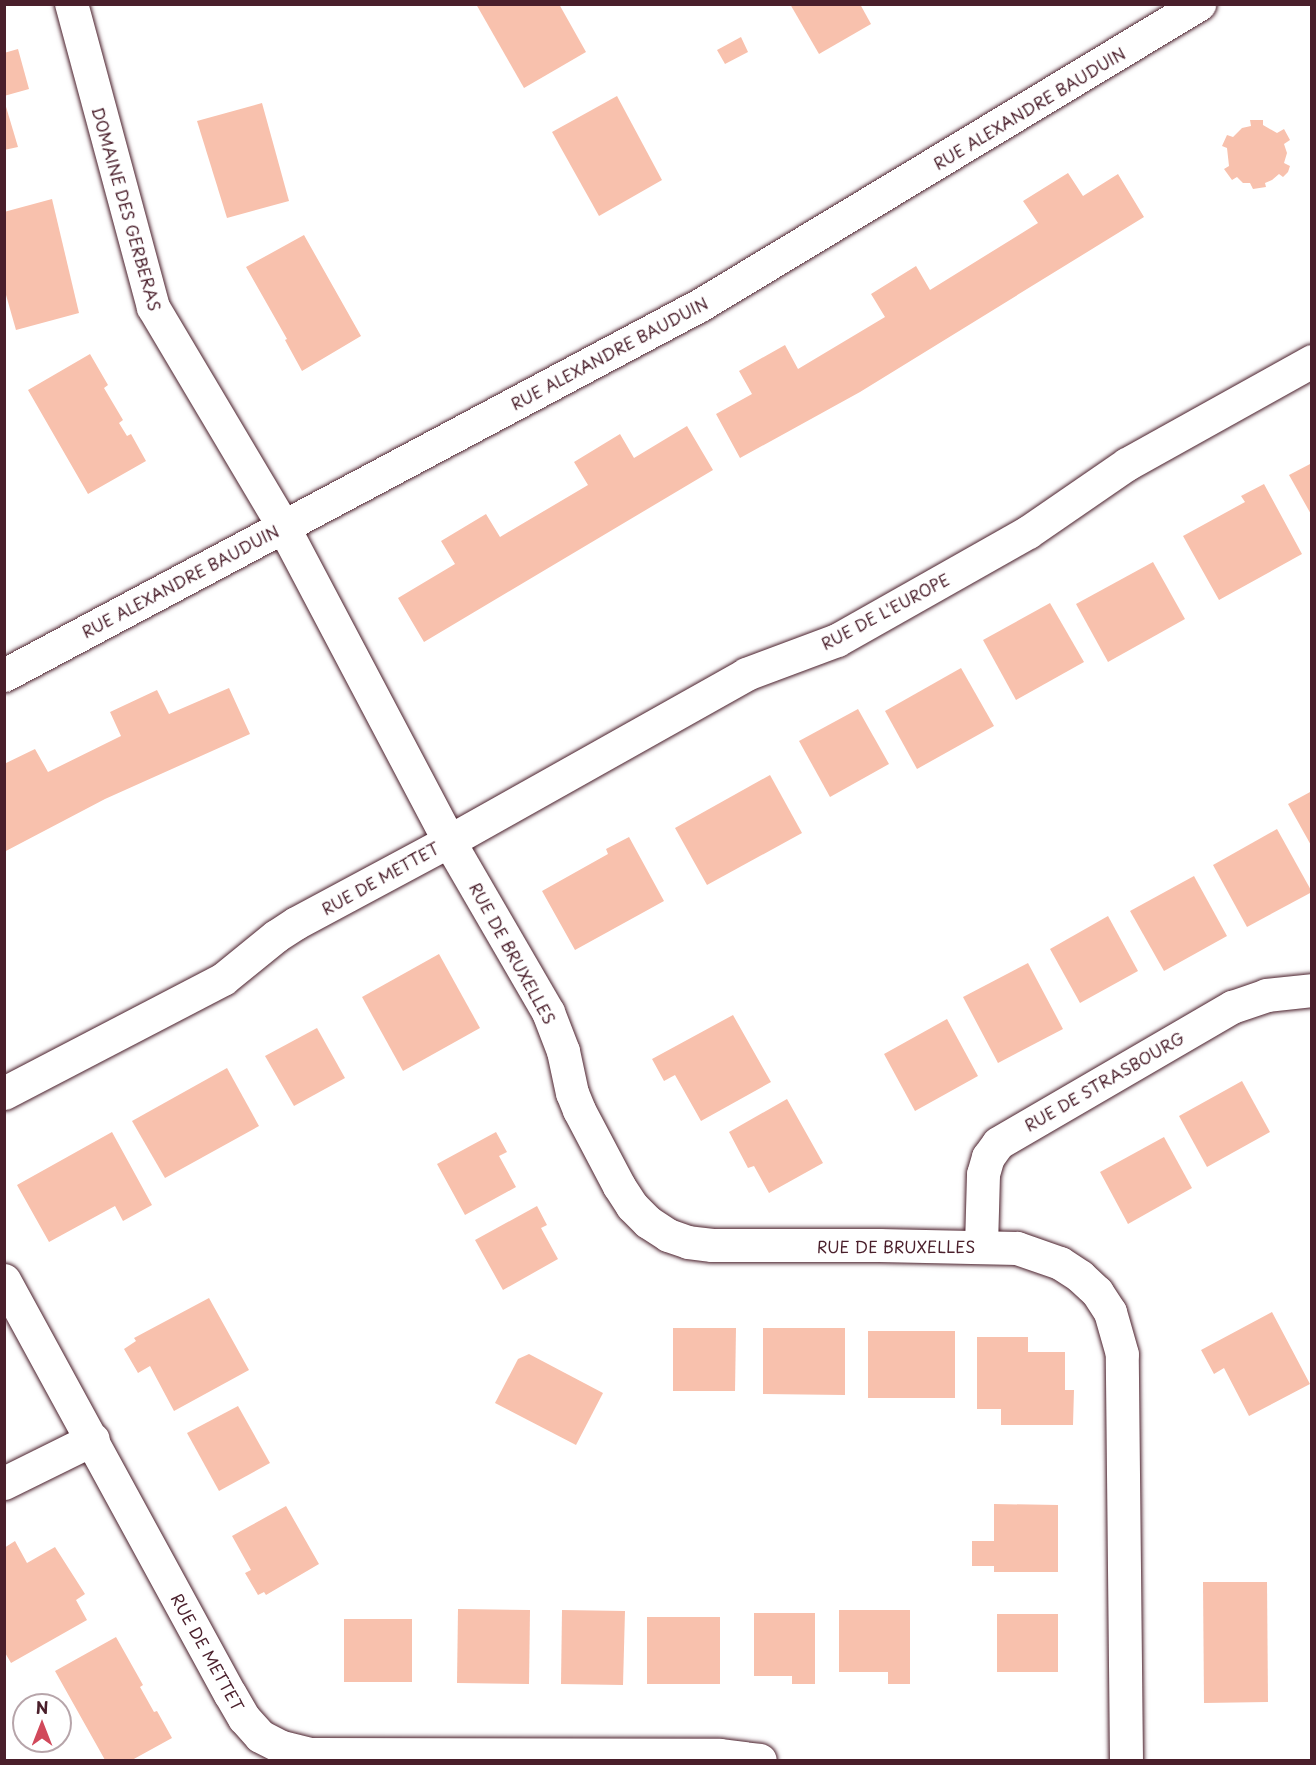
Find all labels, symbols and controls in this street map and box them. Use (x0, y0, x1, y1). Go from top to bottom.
street label: RUE ALEXANDRE BAUDUIN (929, 43, 1129, 173)
street label: DOMAINE DES GERBERAS (88, 104, 166, 314)
street label: RUE ALEXANDRE BAUDUIN (507, 293, 711, 413)
street label: RUE ALEXANDRE BAUDUIN (78, 521, 282, 641)
street label: RUE DE L'EUROPE (817, 569, 953, 653)
street label: RUE DE METTET (317, 837, 443, 919)
street label: RUE DE BRUXELLES (466, 879, 560, 1027)
street label: RUE DE STRASBOURG (1020, 1027, 1188, 1135)
street label: RUE DE BRUXELLES (816, 1236, 976, 1256)
street label: RUE DE METTET (167, 1589, 249, 1715)
north arrow (12, 1693, 72, 1753)
text: N (36, 1695, 48, 1719)

